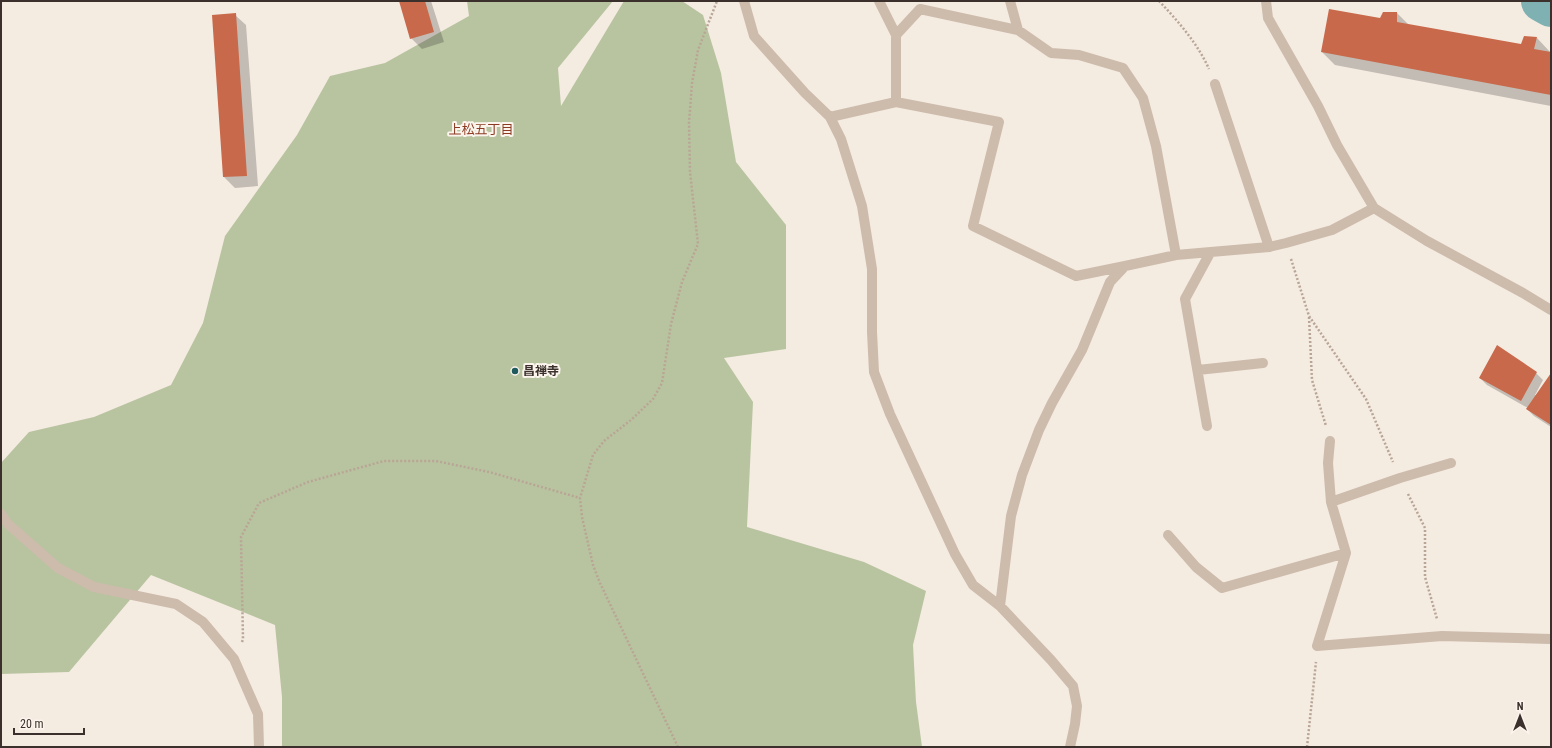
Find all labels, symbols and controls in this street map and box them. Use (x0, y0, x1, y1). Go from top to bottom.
district label: 上松五丁目 (448, 122, 514, 137)
place label: 昌禅寺 (523, 364, 559, 378)
marker: 昌禅寺 (510, 366, 520, 376)
north arrow (1500, 696, 1540, 736)
text: N (1517, 700, 1524, 713)
scale bar (14, 710, 84, 736)
text: 20 m (20, 717, 44, 731)

